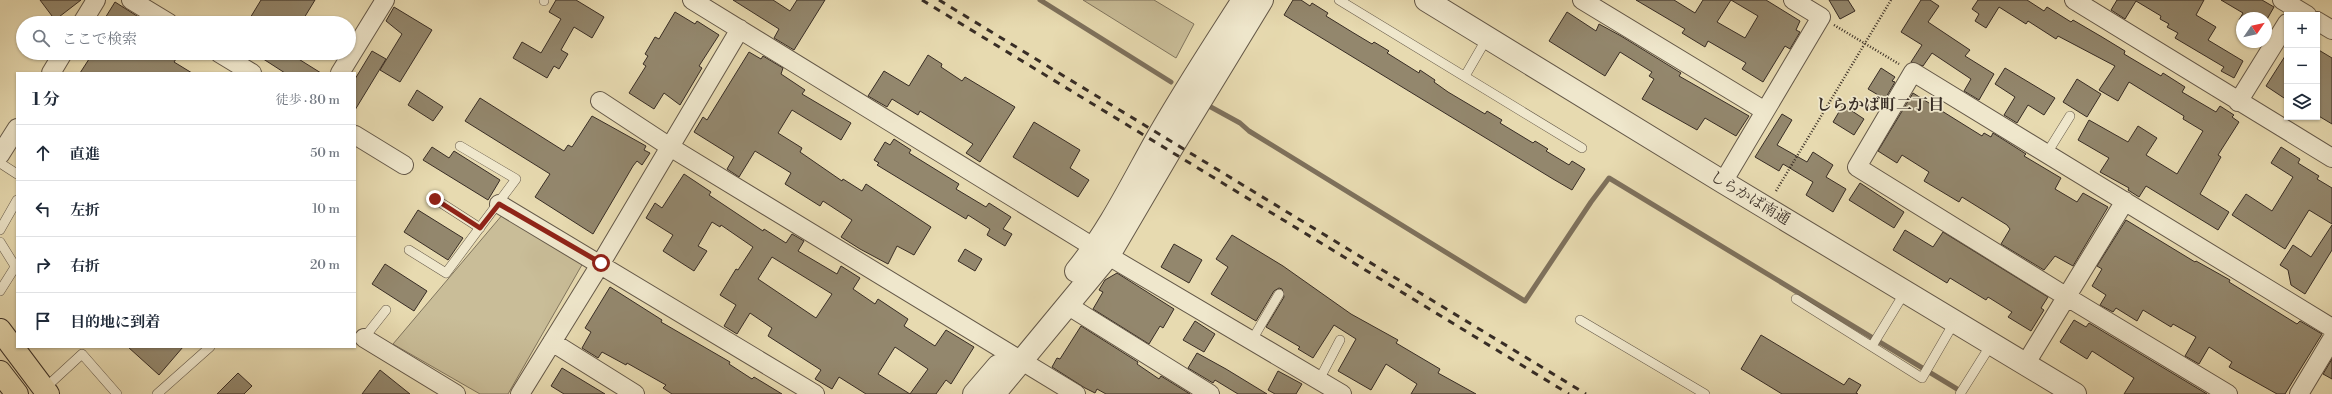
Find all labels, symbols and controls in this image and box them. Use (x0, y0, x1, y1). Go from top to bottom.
north arrow (2236, 12, 2272, 48)
map controls (2284, 12, 2320, 120)
button: + (2284, 12, 2320, 48)
search box (16, 16, 356, 60)
icon: search (30, 27, 52, 49)
text: ここで検索 (62, 30, 137, 49)
button: − (2284, 48, 2320, 84)
button: layers (2284, 84, 2320, 120)
text: 1 分 (32, 89, 60, 111)
text: 徒歩 · 80 m (276, 92, 340, 108)
district label: しらかば町二丁目 (1816, 95, 1944, 115)
icon: ahead (32, 142, 54, 164)
text: 直進 (70, 145, 100, 164)
text: 50 m (310, 145, 340, 161)
street label: しらかば南通 (1707, 167, 1793, 229)
route end (426, 190, 444, 208)
icon: left (32, 198, 54, 220)
text: 左折 (70, 201, 100, 220)
text: 10 m (312, 201, 340, 217)
icon: right (32, 254, 54, 276)
route start (592, 254, 610, 272)
text: 右折 (70, 257, 100, 276)
text: 20 m (310, 257, 340, 273)
icon: arrive (32, 310, 54, 332)
text: 目的地に到着 (70, 313, 160, 332)

